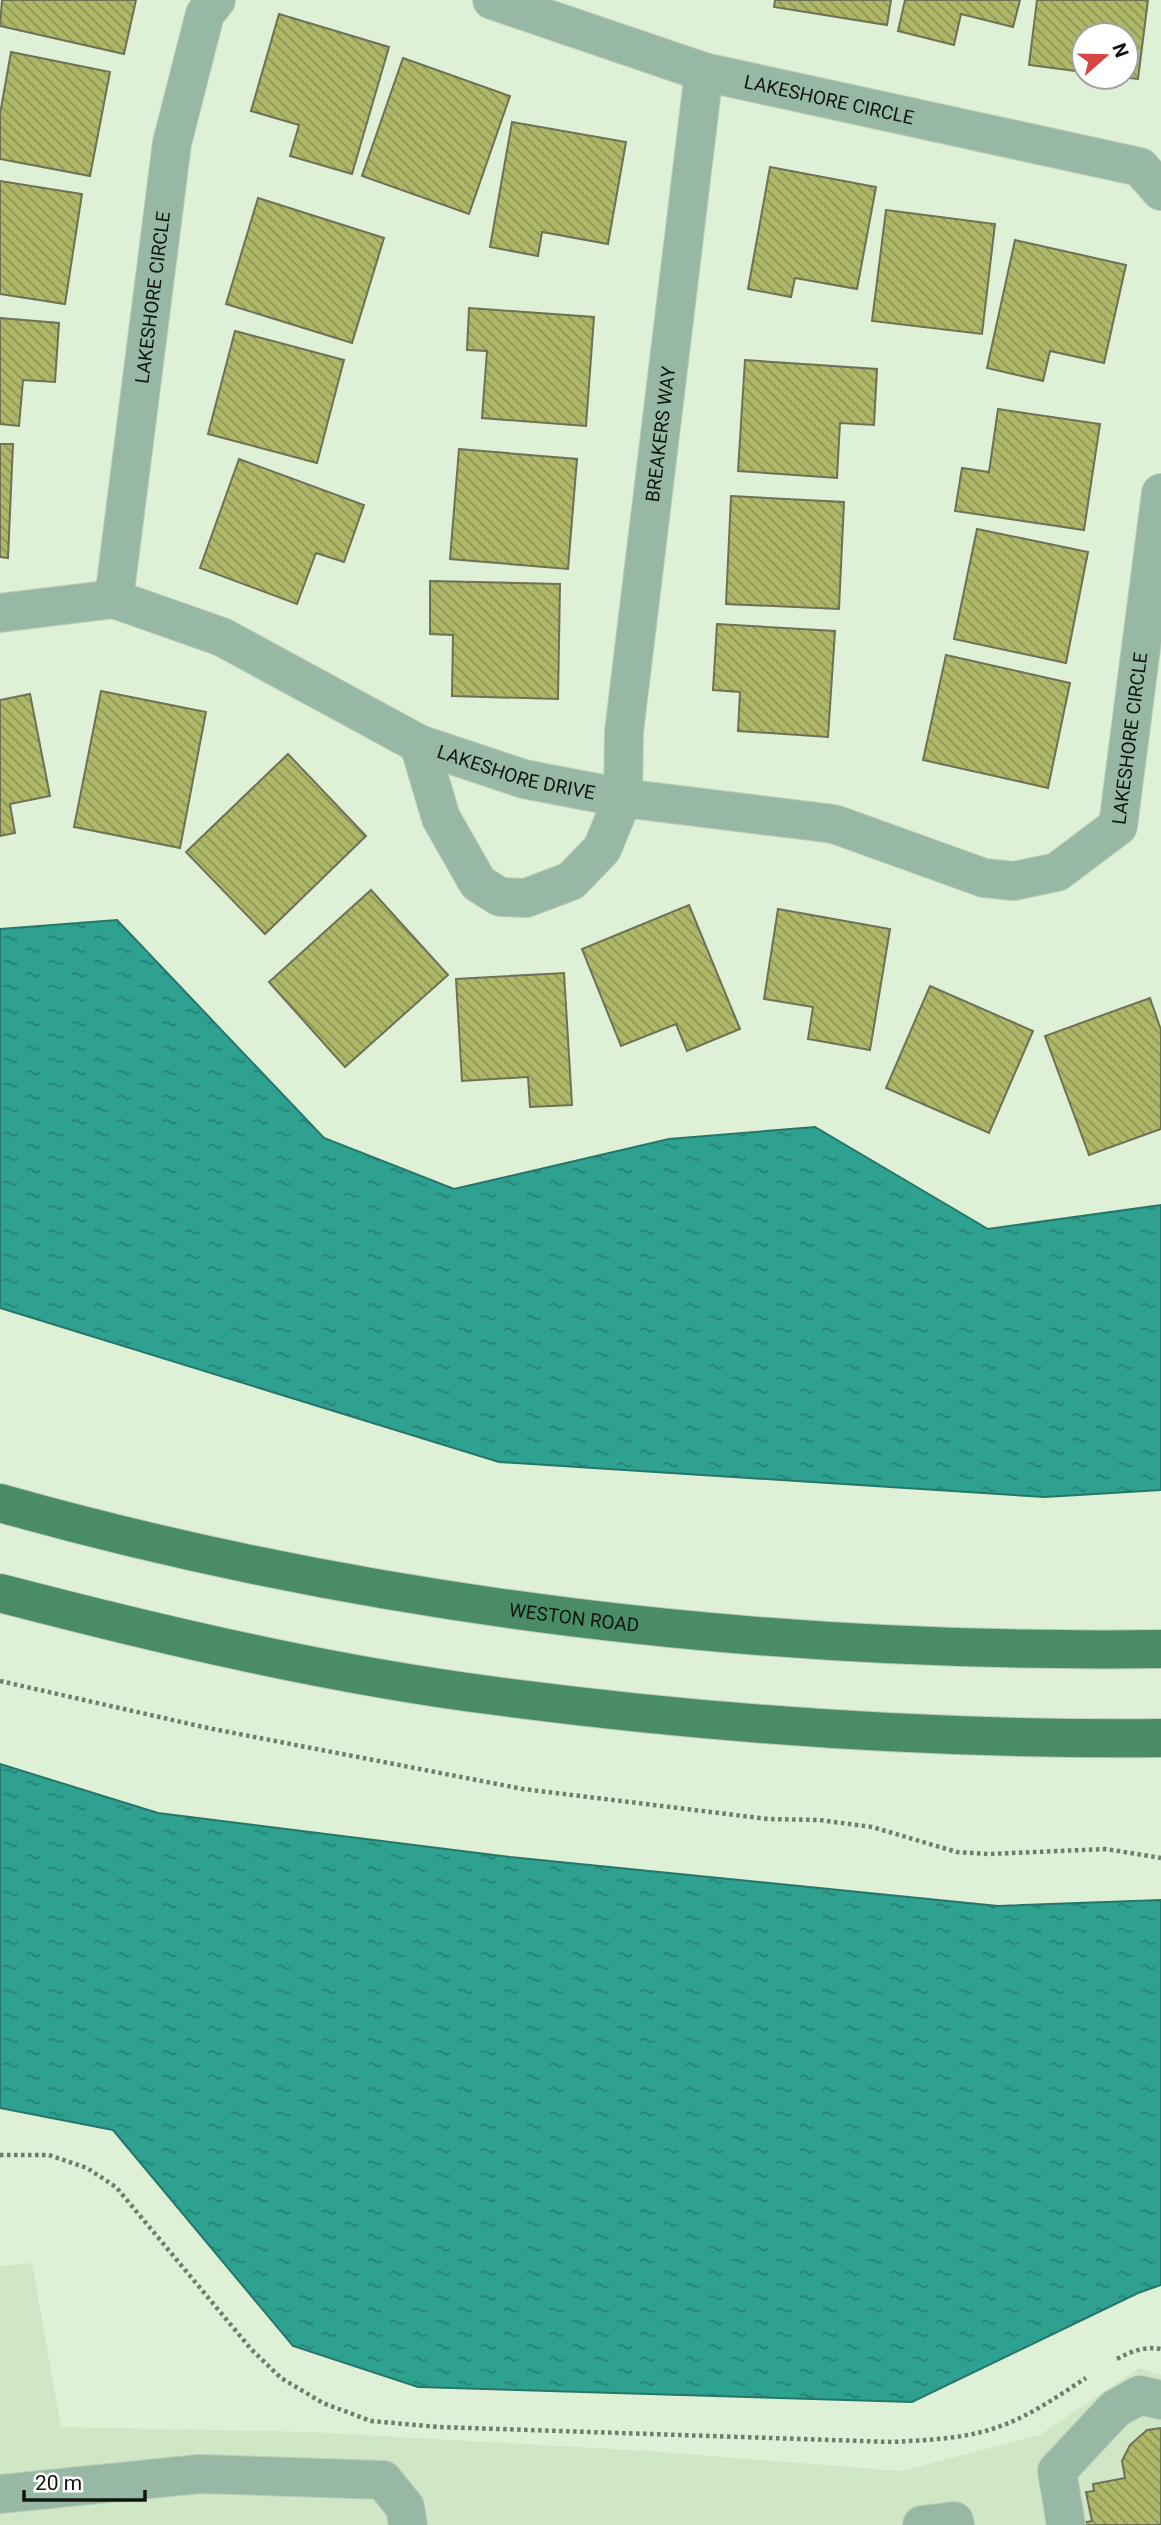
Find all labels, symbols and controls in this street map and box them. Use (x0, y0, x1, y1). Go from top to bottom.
north arrow (1070, 21, 1140, 91)
text: N (1107, 40, 1134, 61)
street label: LAKESHORE CIRCLE (742, 70, 917, 129)
street label: LAKESHORE CIRCLE (130, 210, 175, 385)
street label: BREAKERS WAY (640, 364, 680, 503)
street label: LAKESHORE CIRCLE (1107, 651, 1152, 826)
street label: LAKESHORE DRIVE (434, 739, 597, 804)
street label: WESTON ROAD (508, 1598, 640, 1636)
scale bar (24, 2458, 145, 2502)
text: 20 m (35, 2471, 82, 2495)

